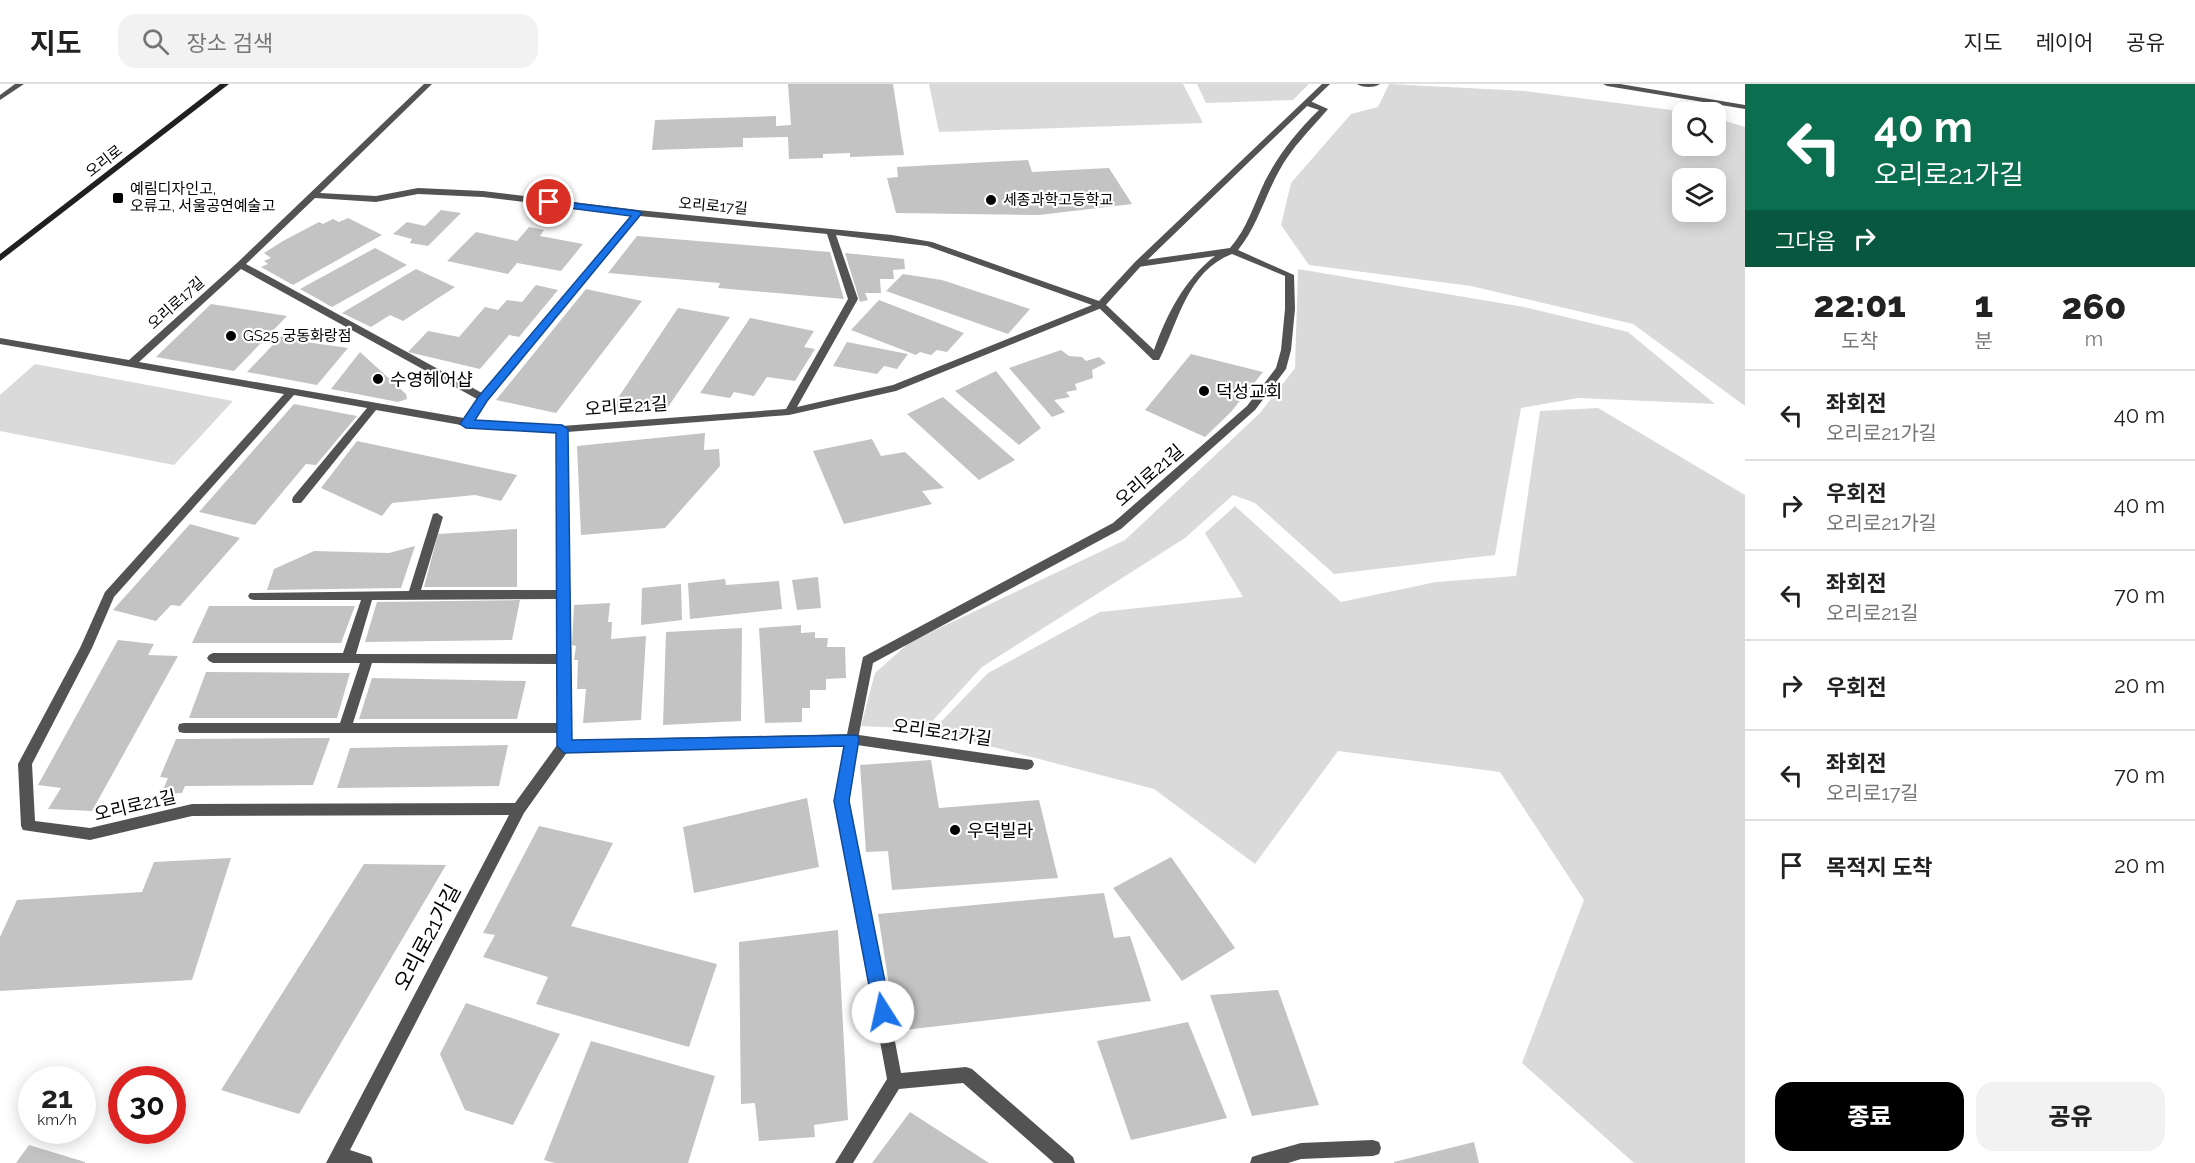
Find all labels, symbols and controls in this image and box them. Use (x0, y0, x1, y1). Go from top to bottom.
search box (118, 14, 538, 68)
icon: search (139, 25, 172, 58)
text: 지도 (30, 27, 82, 60)
text: 장소 검색 (187, 30, 273, 56)
text: 지도 (1964, 30, 2002, 55)
text: 레이어 (2035, 30, 2093, 55)
text: 공유 (2126, 30, 2165, 55)
map controls (1672, 102, 1726, 222)
button: search (1672, 102, 1726, 156)
text: 40 m (1874, 103, 1973, 152)
icon: left (1775, 108, 1853, 186)
street label: 오리로 (82, 141, 126, 181)
text: 오리로21가길 (1874, 159, 2024, 190)
button: layers (1672, 168, 1726, 222)
pin (523, 176, 574, 227)
place label: 예림디자인고, 오류고, 서울공연예술고 (130, 180, 275, 215)
icon: arrive (532, 185, 565, 218)
marker: 예림디자인고, 오류고, 서울공연예술고 (111, 191, 125, 205)
place label: 세종과학고등학교 (1003, 191, 1113, 209)
marker: 세종과학고등학교 (984, 193, 998, 207)
street label: 오리로17길 (678, 194, 748, 218)
icon: right (1848, 222, 1881, 255)
text: 그다음 (1775, 228, 1836, 254)
street label: 오리로17길 (144, 273, 208, 333)
text: 22:01 (1814, 283, 1906, 325)
text: 1 (1974, 283, 1993, 325)
text: 260 (2062, 285, 2126, 327)
place label: GS25 궁동화랑점 (243, 327, 352, 345)
text: m (2085, 327, 2103, 351)
marker: GS25 궁동화랑점 (224, 329, 238, 343)
text: 도착 (1841, 329, 1878, 353)
text: 분 (1975, 329, 1993, 353)
place label: 수영헤어샵 (390, 369, 473, 390)
marker: 수영헤어샵 (371, 372, 385, 386)
place label: 덕성교회 (1216, 381, 1282, 402)
marker: 덕성교회 (1197, 384, 1211, 398)
text: 좌회전 (1826, 390, 1887, 416)
street label: 오리로21길 (584, 393, 668, 419)
icon: left (1775, 399, 1808, 432)
text: 40 m (2114, 402, 2165, 428)
text: 오리로21가길 (1826, 421, 1937, 445)
street label: 오리로21길 (1111, 440, 1187, 510)
text: 우회전 (1826, 480, 1887, 506)
icon: right (1775, 489, 1808, 522)
text: 40 m (2114, 492, 2165, 518)
text: 오리로21가길 (1826, 511, 1937, 535)
text: 좌회전 (1826, 570, 1887, 596)
icon: left (1775, 579, 1808, 612)
text: 70 m (2114, 582, 2165, 608)
text: 오리로21길 (1826, 601, 1919, 625)
icon: right (1775, 669, 1808, 702)
text: 20 m (2114, 672, 2165, 698)
text: 우회전 (1826, 674, 1887, 700)
street label: 오리로21가길 (891, 715, 993, 749)
text: 좌회전 (1826, 750, 1887, 776)
icon: left (1775, 759, 1808, 792)
text: 70 m (2114, 762, 2165, 788)
text: 오리로17길 (1826, 781, 1919, 805)
street label: 오리로21길 (92, 785, 178, 825)
place label: 우덕빌라 (967, 820, 1034, 841)
marker: 우덕빌라 (948, 823, 962, 837)
icon: arrive (1775, 849, 1808, 882)
text: 20 m (2114, 852, 2165, 878)
text: 목적지 도착 (1826, 854, 1932, 880)
street label: 오리로21가길 (389, 880, 465, 994)
position arrow (851, 980, 915, 1044)
speed limit sign: 30 (108, 1066, 186, 1144)
text: 21 (41, 1080, 73, 1115)
button: 종료 (1775, 1082, 1964, 1151)
button: 공유 (1976, 1082, 2165, 1151)
text: km/h (37, 1111, 77, 1129)

